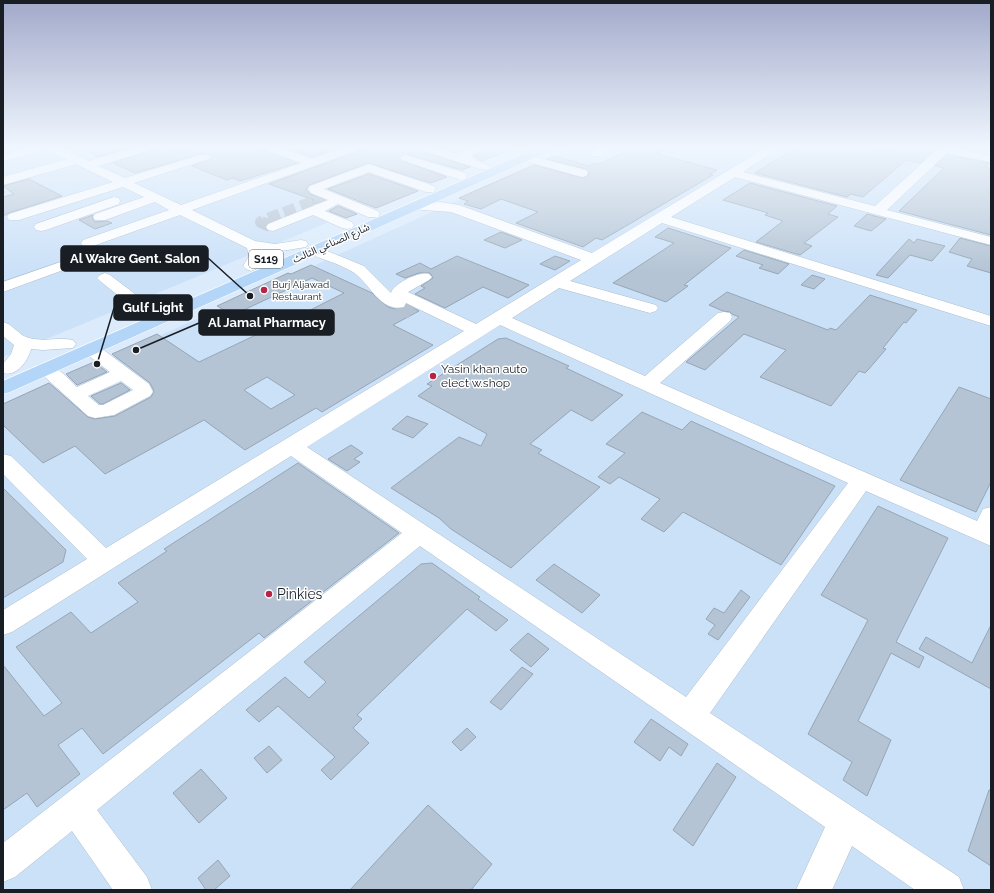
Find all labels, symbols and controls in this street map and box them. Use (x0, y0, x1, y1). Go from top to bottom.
street label: شارع الصناعي الثالث (291, 221, 372, 267)
callout: Al Wakre Gent. Salon (61, 246, 208, 271)
road number: S119 (249, 250, 283, 268)
text: Al Wakre Gent. Salon (70, 251, 200, 266)
place label: Burj Aljawad Restaurant (272, 279, 329, 302)
marker: Burj Aljawad Restaurant (259, 285, 269, 295)
callout: Gulf Light (114, 295, 192, 320)
text: Gulf Light (122, 300, 184, 315)
callout: Al Jamal Pharmacy (199, 310, 334, 335)
text: Al Jamal Pharmacy (208, 315, 326, 330)
place label: Yasin khan auto elect w.shop (441, 362, 527, 390)
marker: Yasin khan auto elect w.shop (428, 371, 438, 381)
place label: Pinkies (277, 586, 323, 602)
marker: Pinkies (264, 589, 274, 599)

